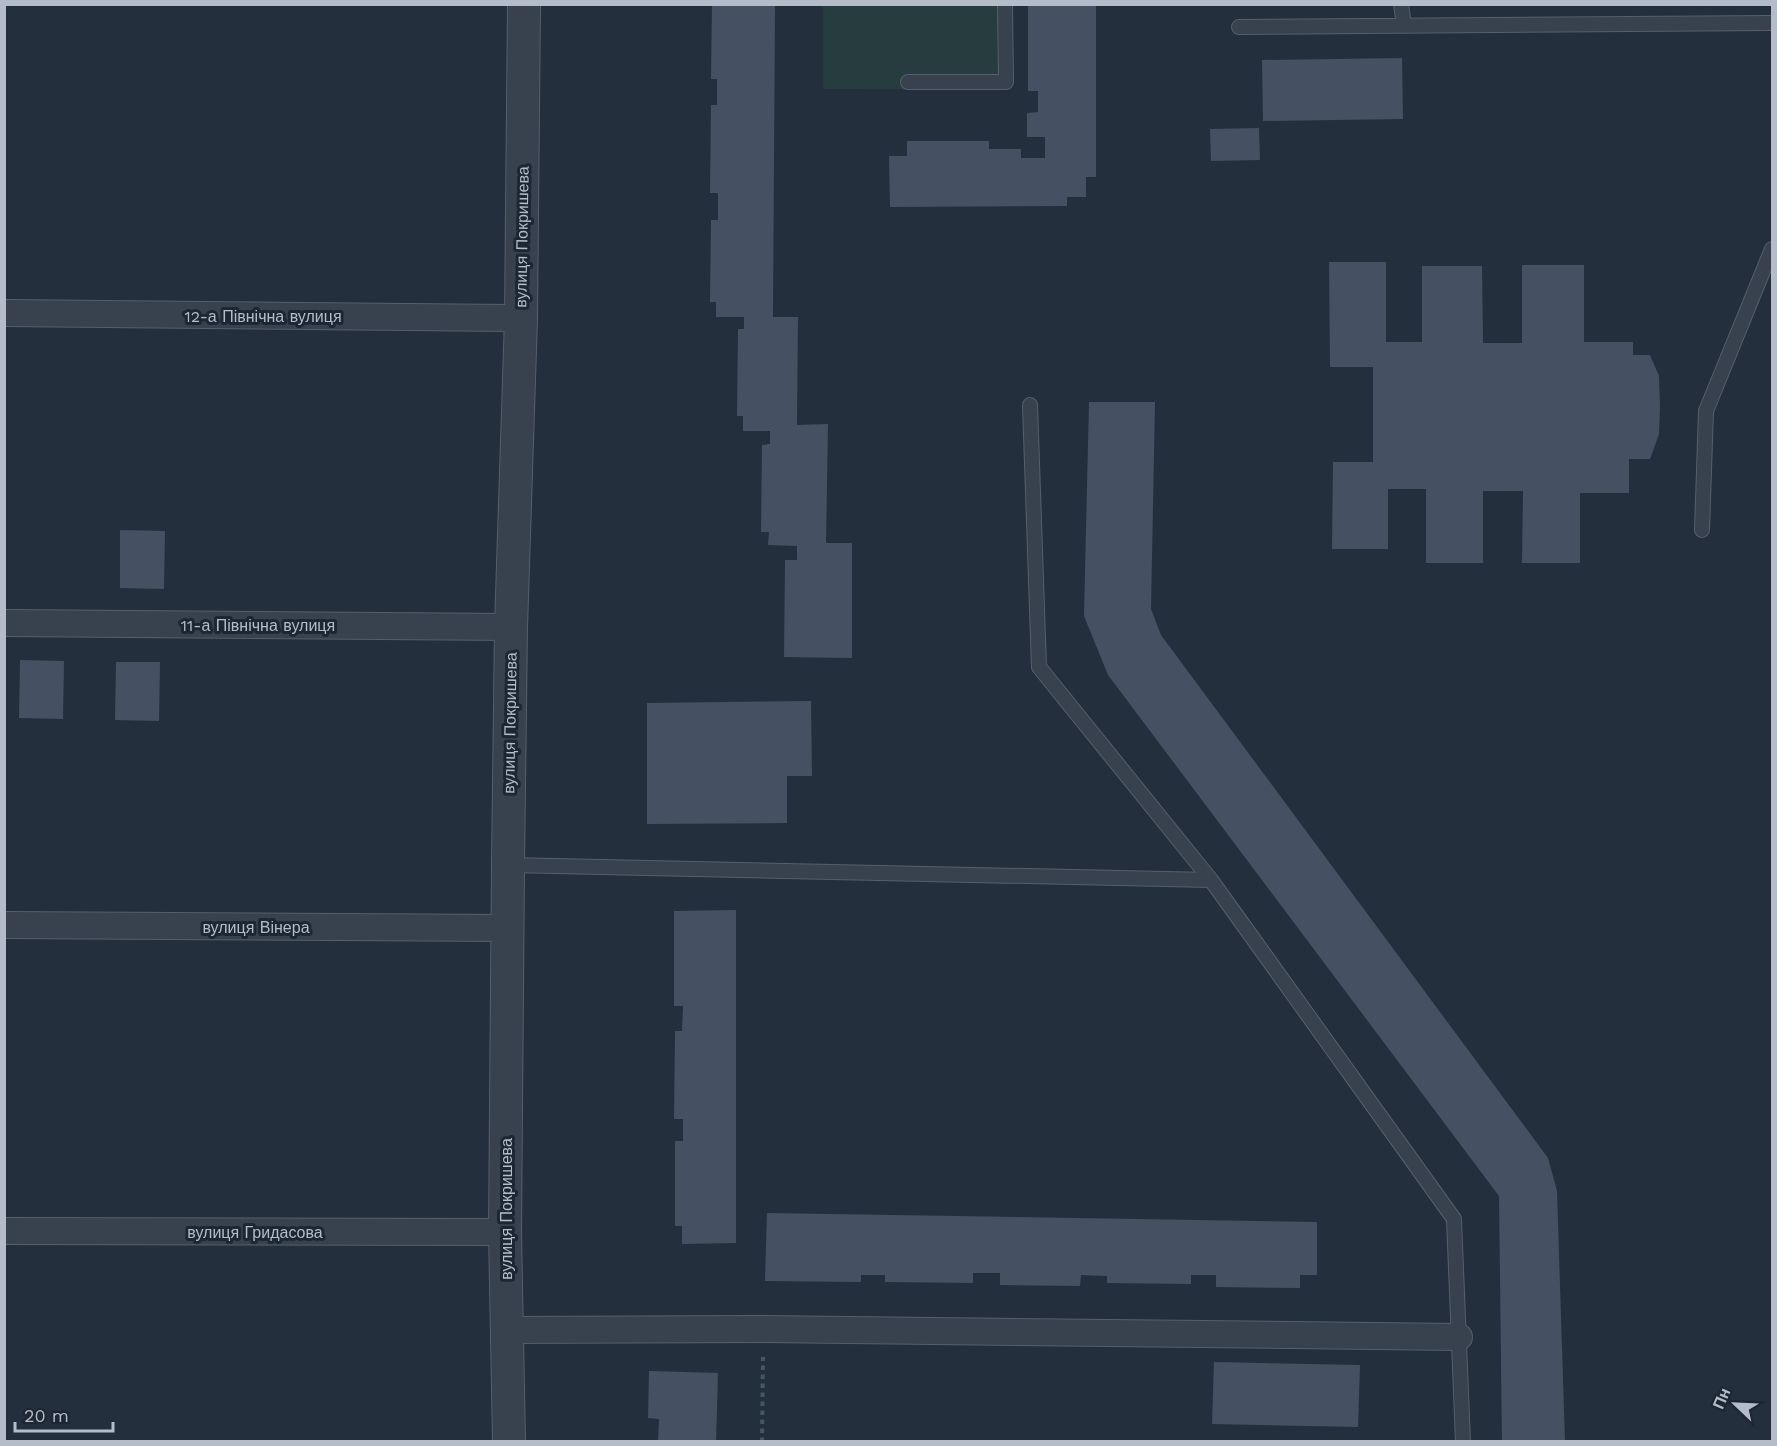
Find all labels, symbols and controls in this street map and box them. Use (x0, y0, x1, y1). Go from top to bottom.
street label: вулиця Покришева (511, 166, 533, 308)
street label: 12-а Північна вулиця (184, 307, 342, 326)
street label: 11-а Північна вулиця (181, 616, 335, 635)
street label: вулиця Покришева (499, 652, 521, 794)
street label: вулиця Вінера (202, 918, 310, 937)
street label: вулиця Покришева (497, 1138, 516, 1280)
street label: вулиця Гридасова (187, 1223, 323, 1242)
north arrow (1705, 1374, 1765, 1434)
text: Пн (1709, 1385, 1735, 1412)
scale bar (15, 1395, 112, 1433)
text: 20 m (24, 1405, 69, 1426)

